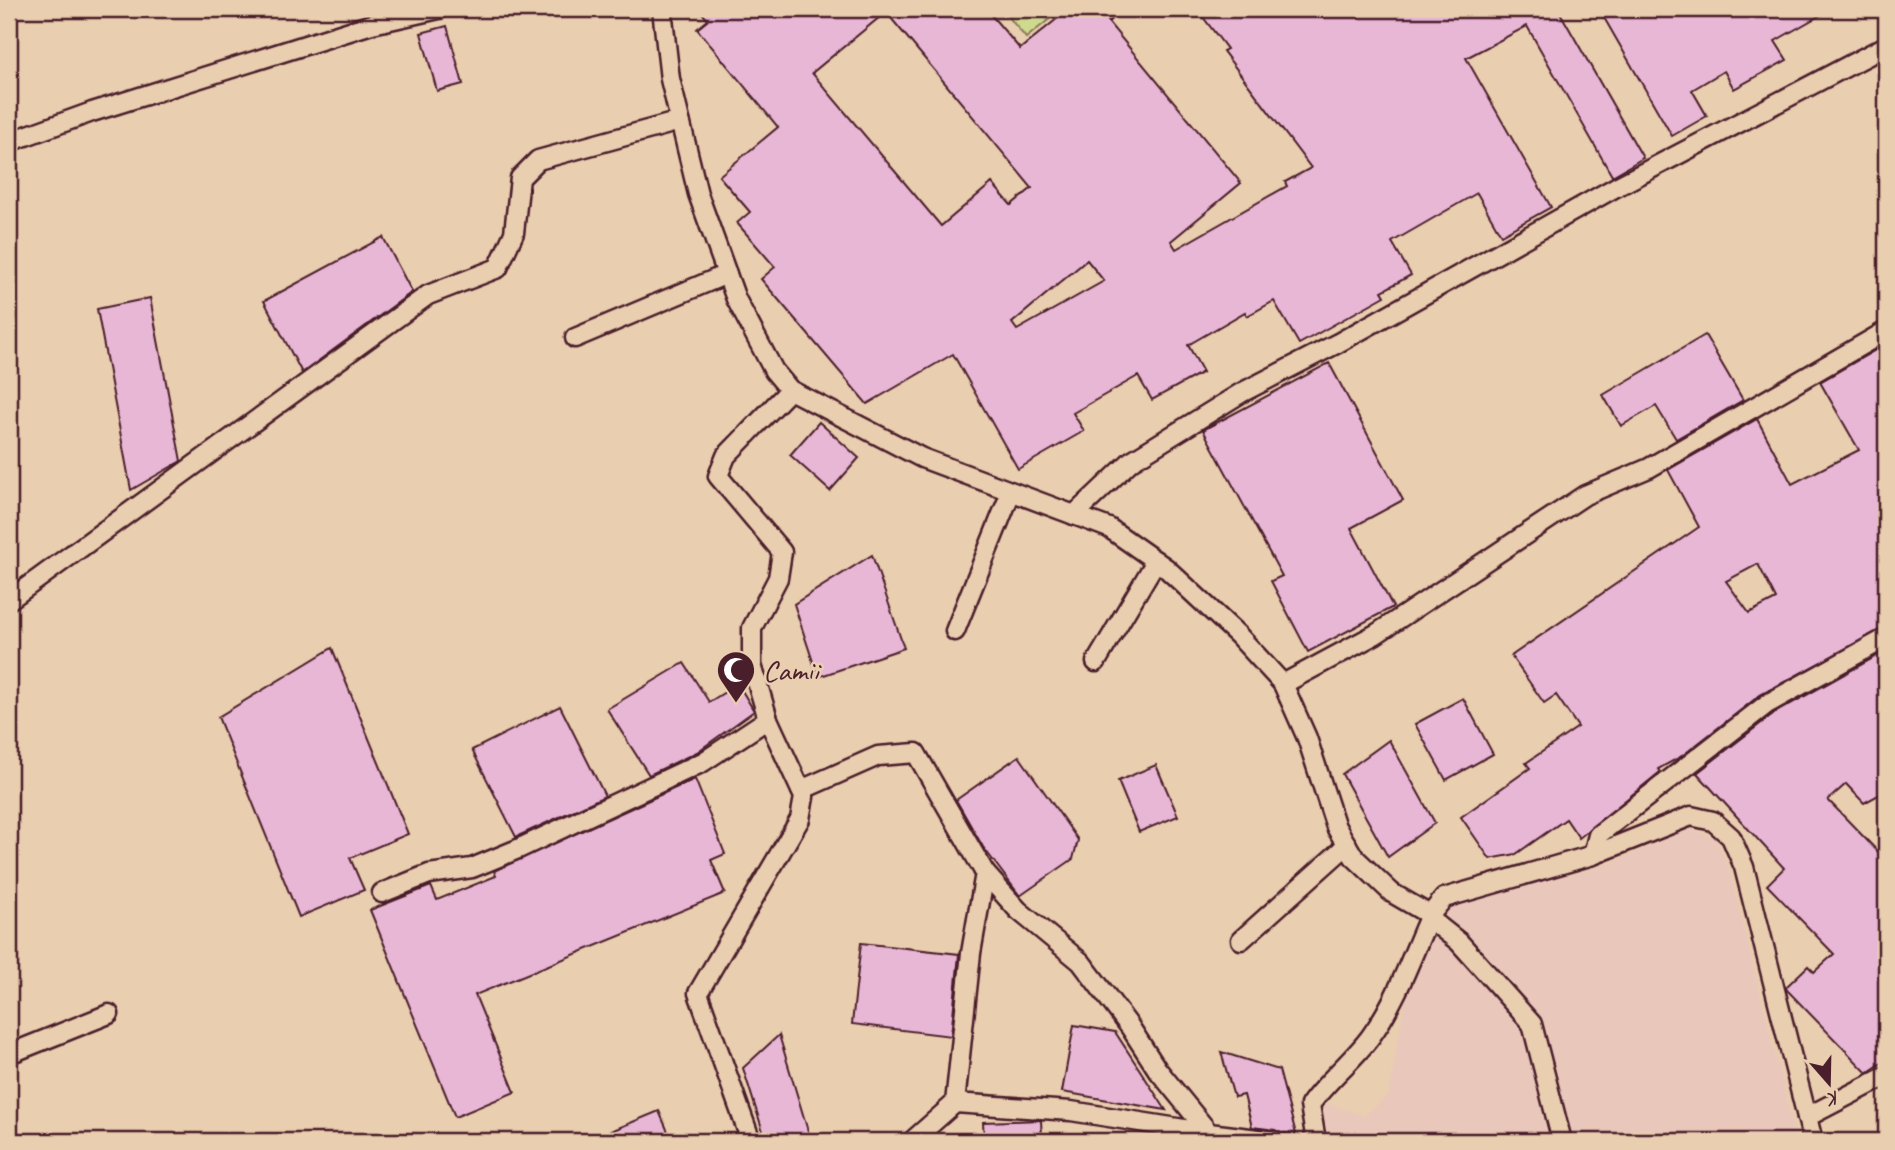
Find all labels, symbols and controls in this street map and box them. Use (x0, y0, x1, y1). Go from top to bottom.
mosque icon: Camii (715, 649, 757, 704)
place label: Camii (763, 651, 822, 689)
north arrow (1794, 1048, 1864, 1118)
text: K (1822, 1085, 1843, 1112)

